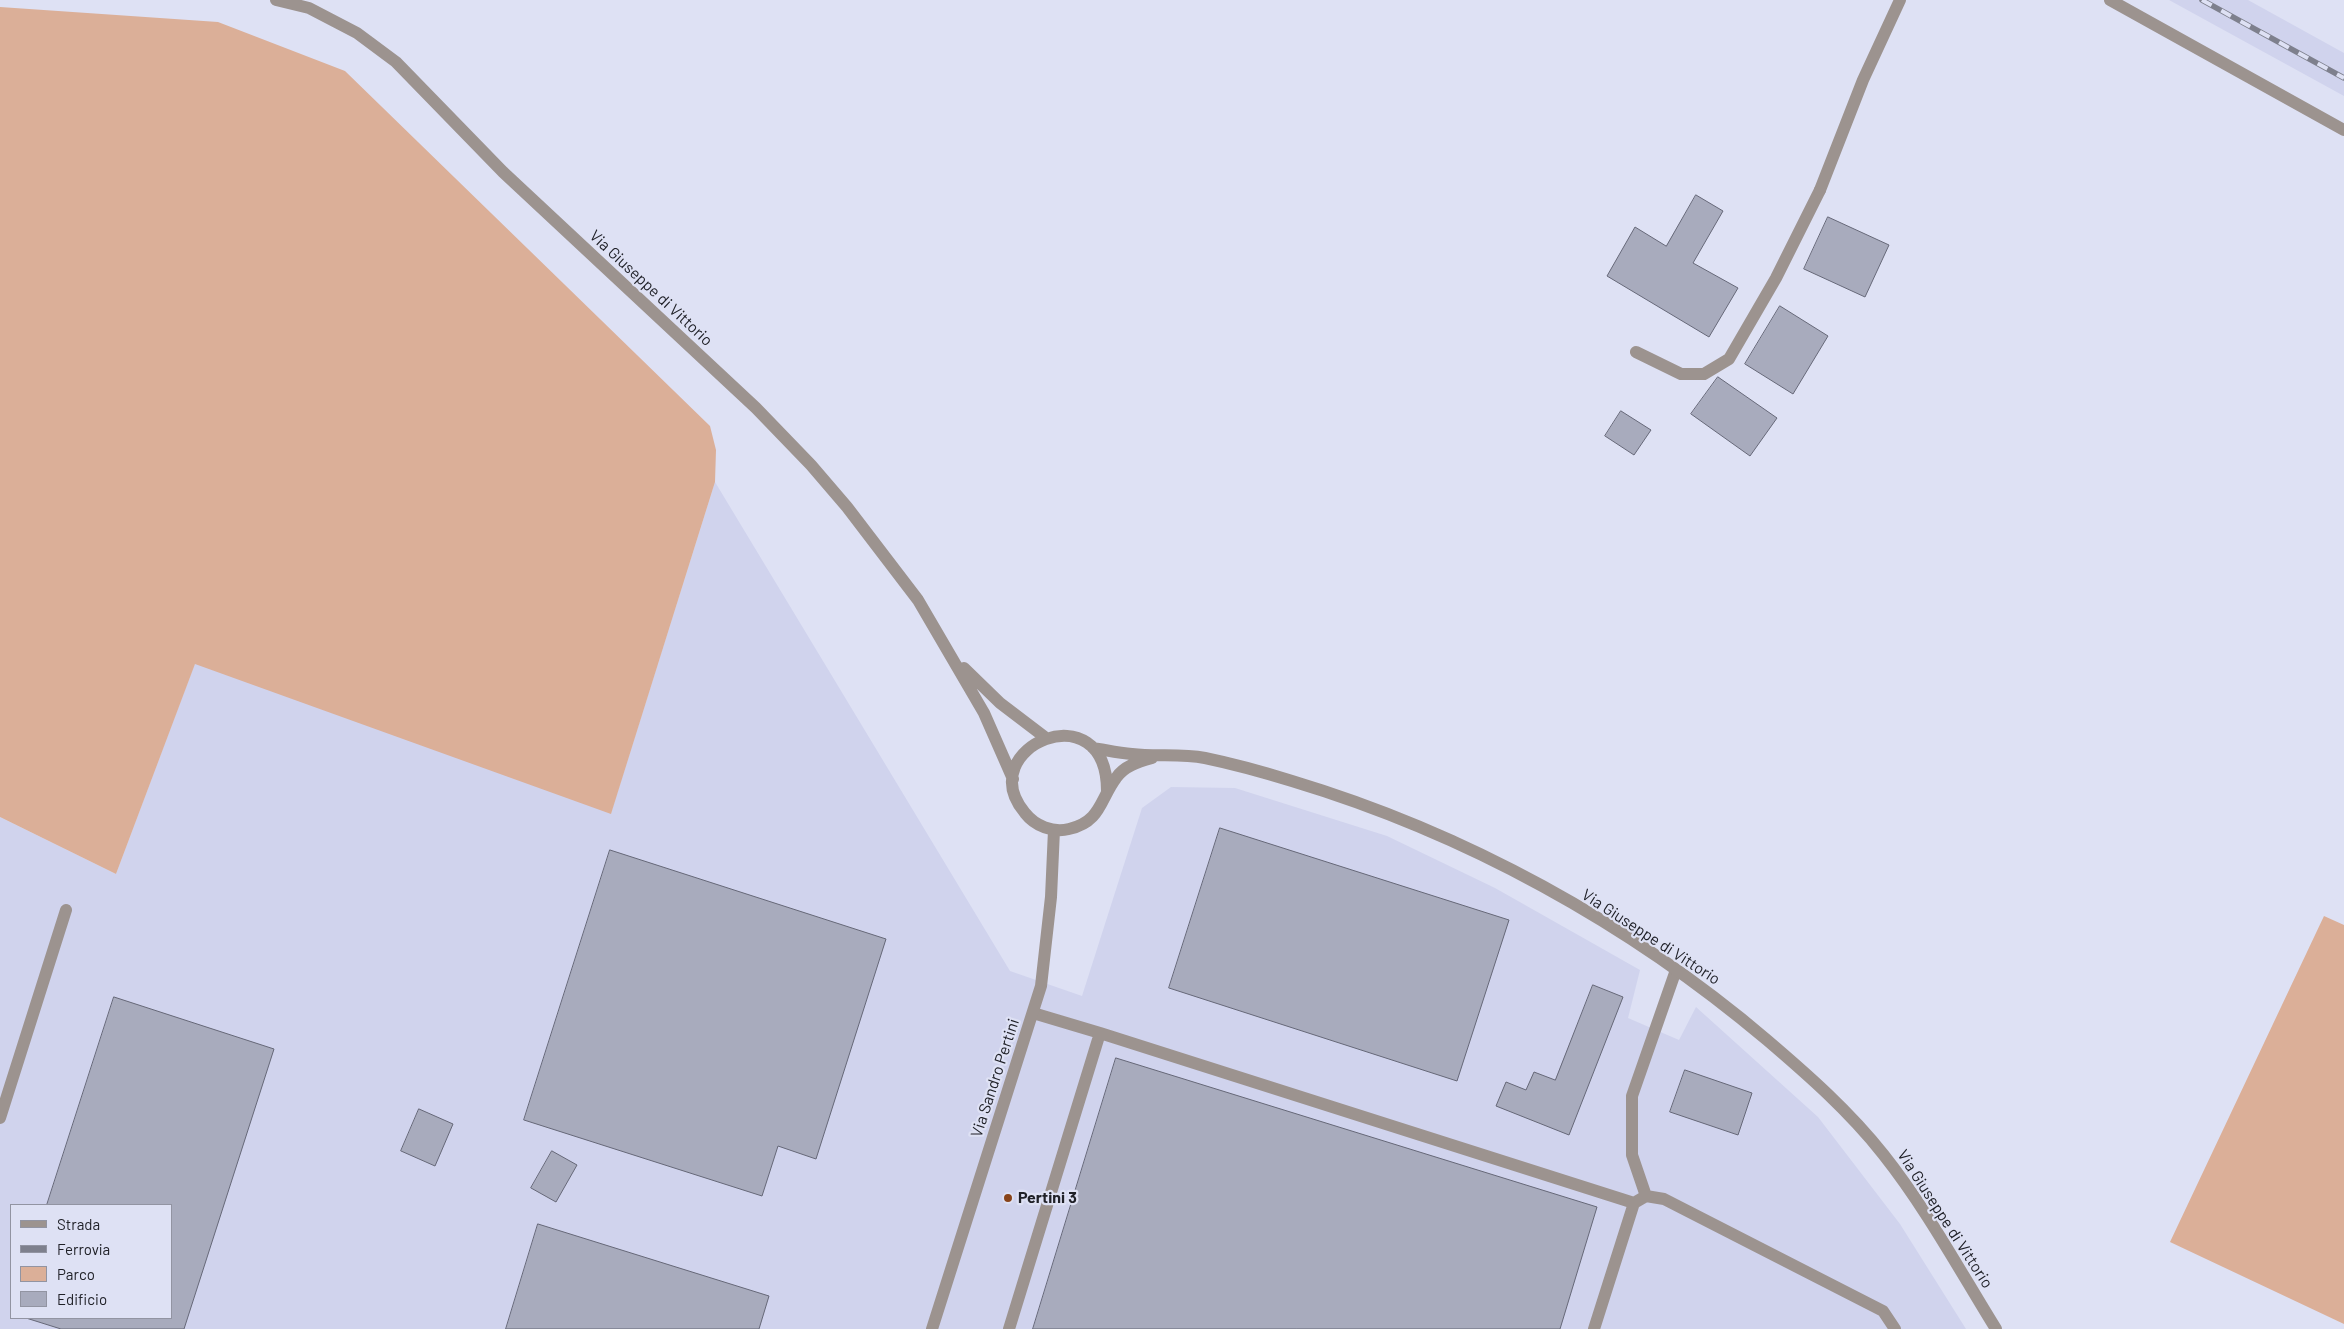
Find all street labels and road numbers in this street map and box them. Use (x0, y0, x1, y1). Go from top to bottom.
street label: Via Giuseppe di Vittorio (586, 226, 716, 350)
street label: Via Giuseppe di Vittorio (1578, 885, 1724, 989)
street label: Via Sandro Pertini (967, 1016, 1023, 1140)
street label: Via Giuseppe di Vittorio (1893, 1146, 1997, 1292)

